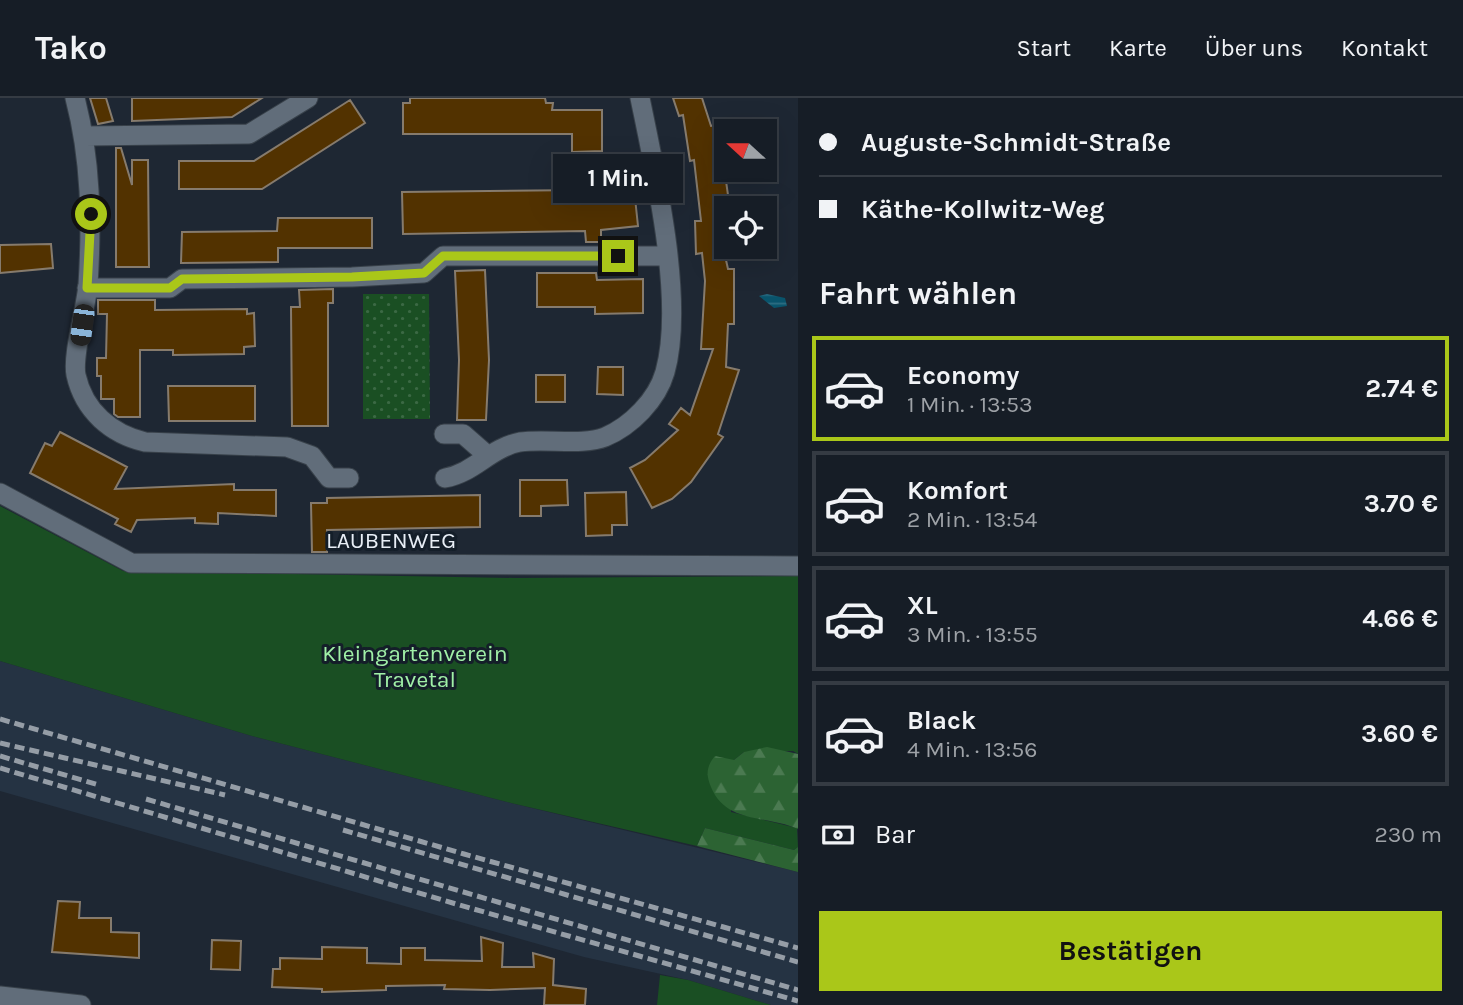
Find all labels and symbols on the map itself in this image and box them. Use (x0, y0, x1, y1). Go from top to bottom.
north arrow (714, 119, 777, 182)
callout: 1 Min. (553, 155, 683, 204)
route start (75, 198, 107, 230)
route end (602, 240, 634, 272)
car (69, 303, 96, 347)
street label: LAUBENWEG (326, 527, 456, 554)
park label: Kleingartenverein Travetal (322, 640, 508, 693)

